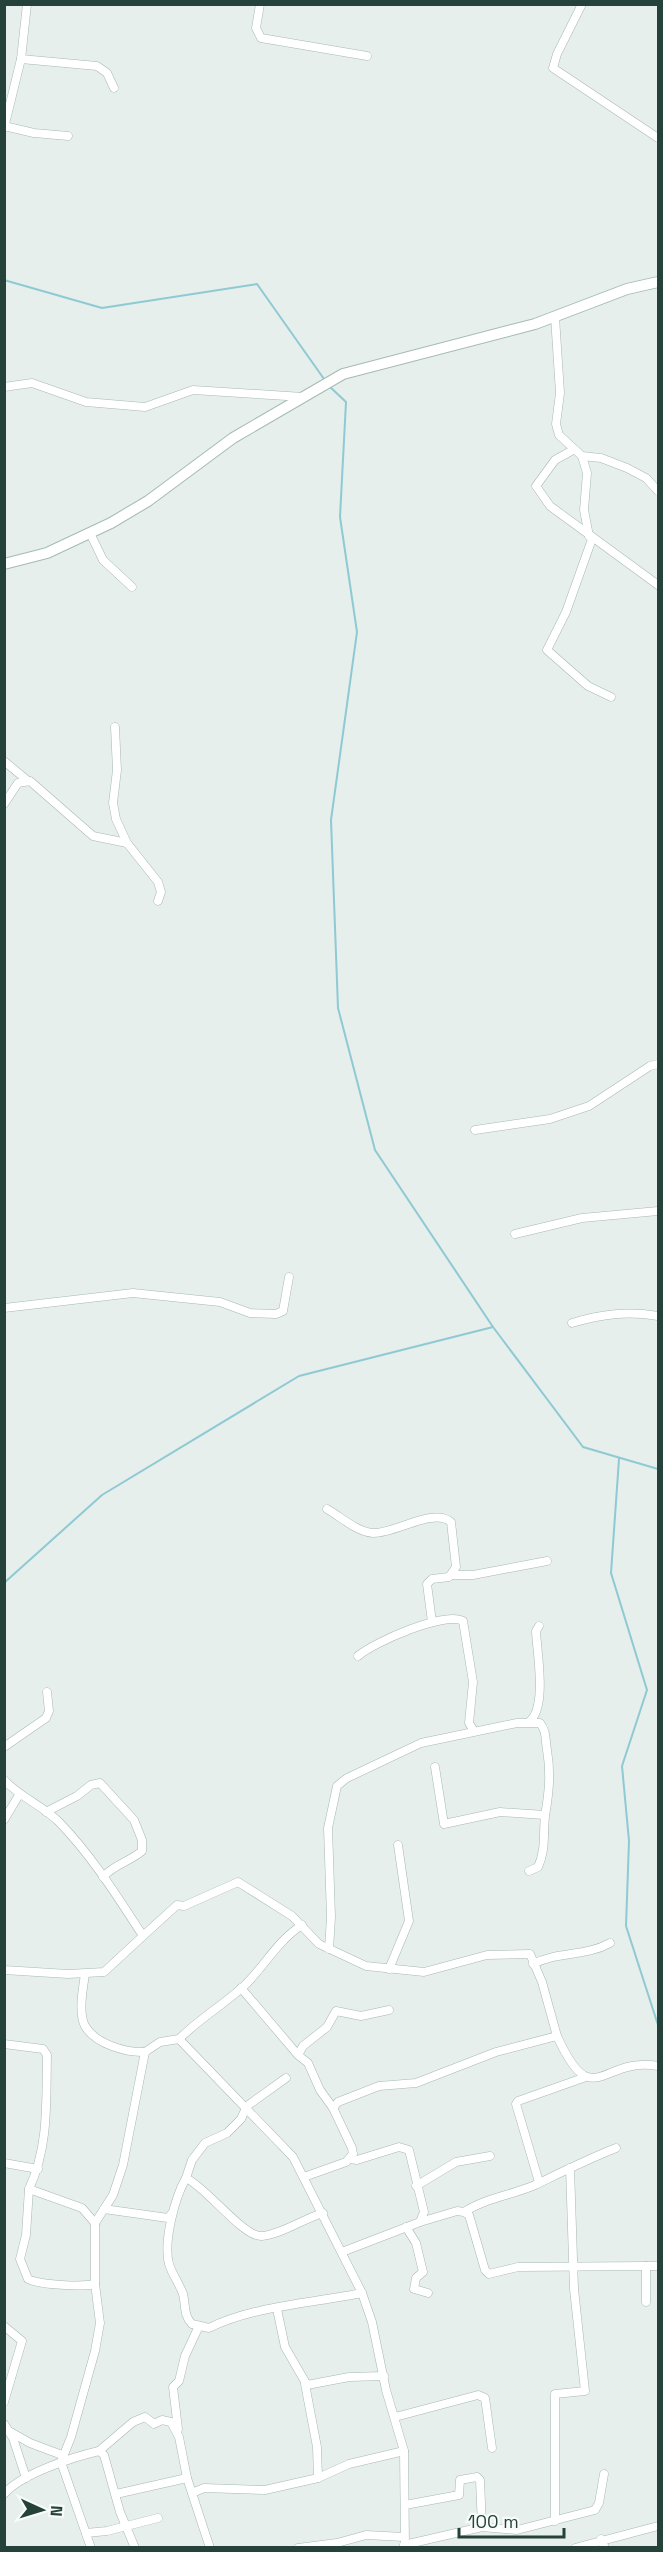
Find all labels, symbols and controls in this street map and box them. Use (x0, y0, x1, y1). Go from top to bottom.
north arrow (12, 2480, 72, 2540)
scale bar (459, 2501, 564, 2539)
text: N (46, 2505, 67, 2517)
text: 100 m (468, 2510, 519, 2533)

